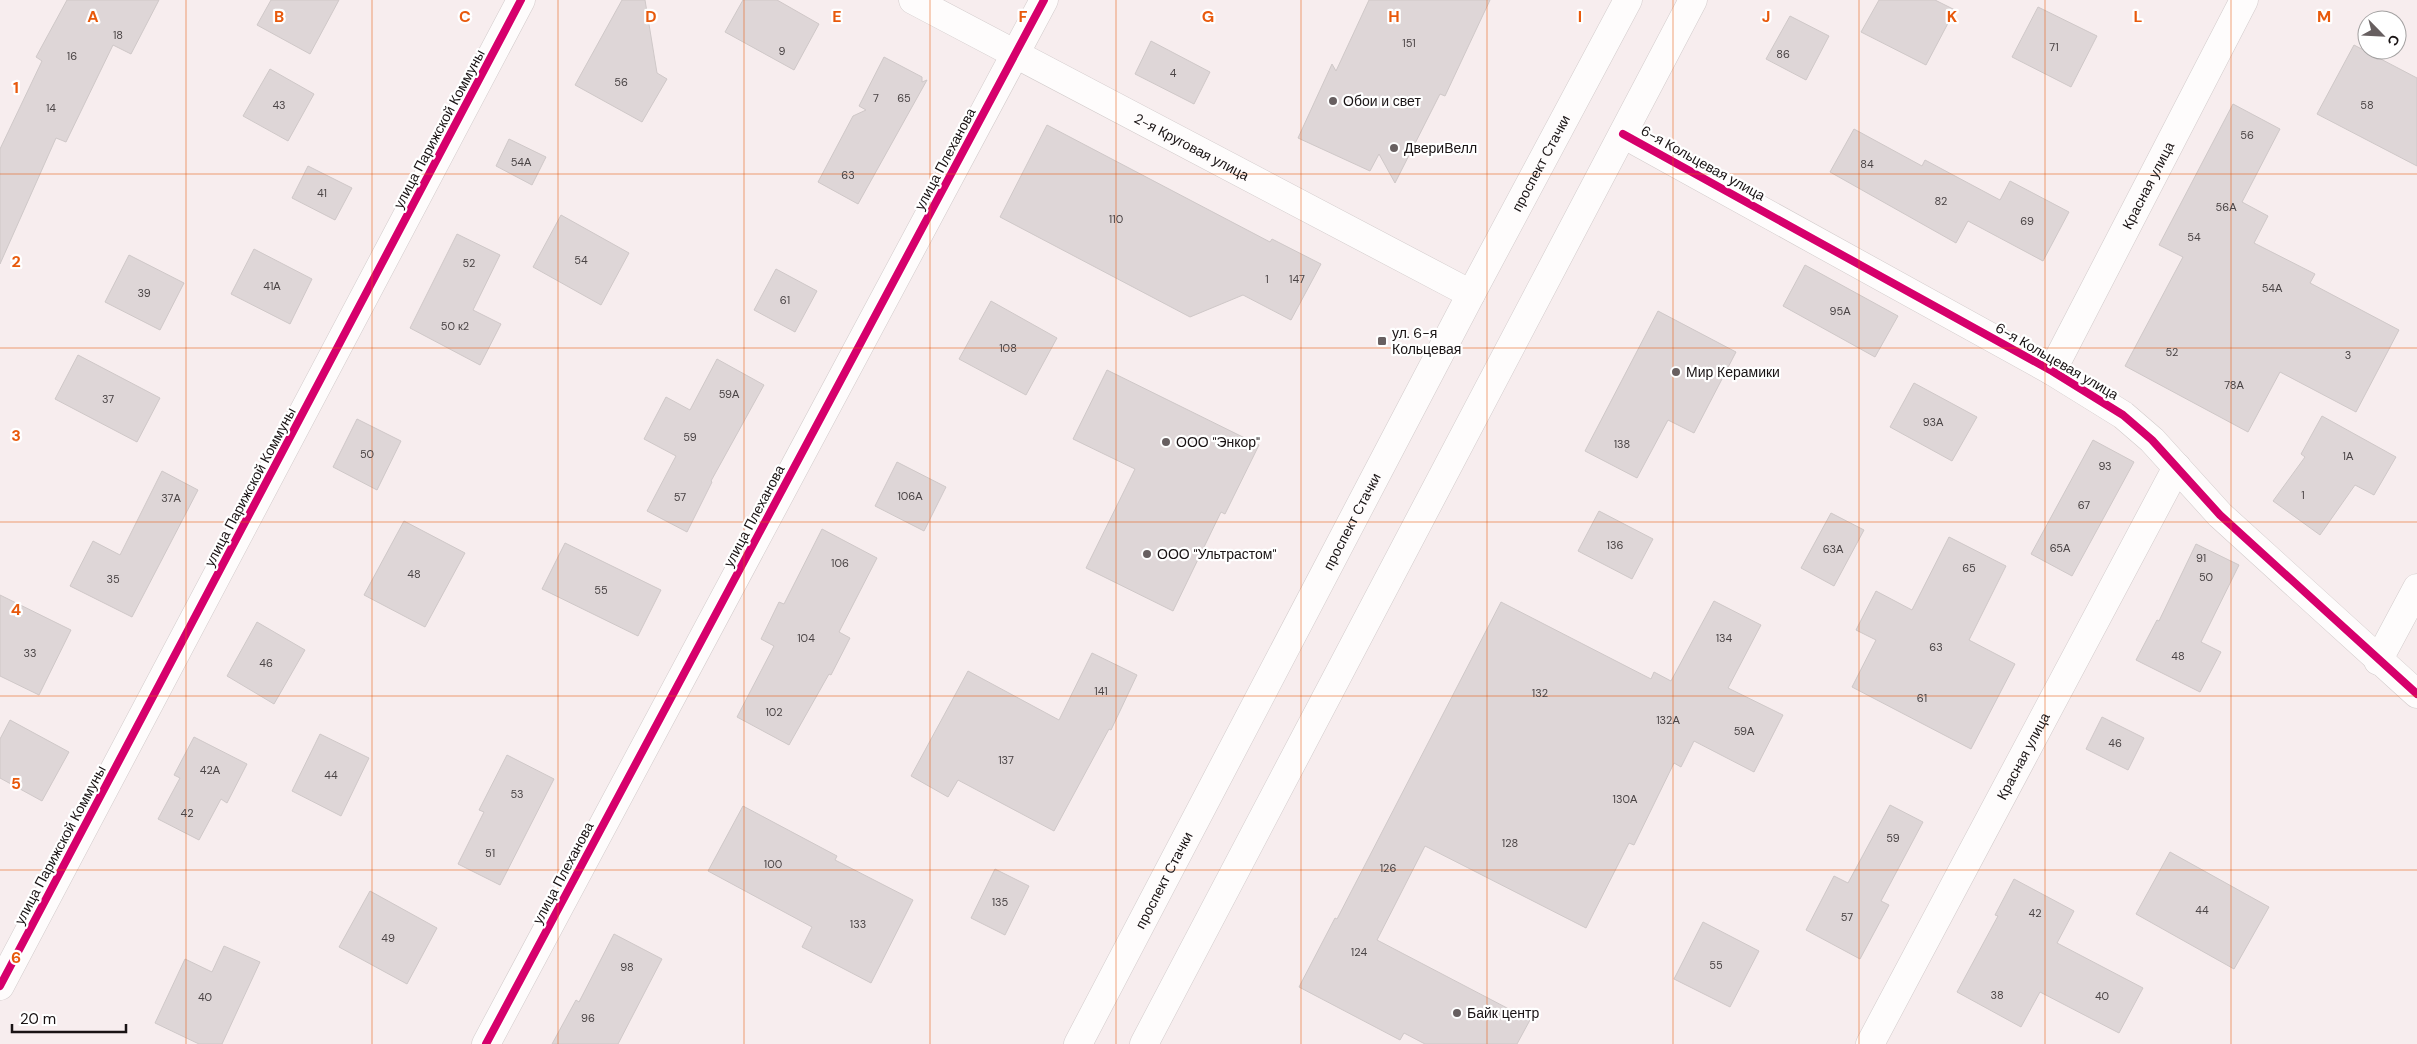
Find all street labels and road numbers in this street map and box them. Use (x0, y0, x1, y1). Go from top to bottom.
street label: улица Парижской Коммуны (389, 46, 489, 212)
street label: улица Плеханова (910, 105, 980, 213)
street label: 2-я Круговая улица (1131, 109, 1252, 185)
street label: проспект Стачки (1508, 112, 1574, 215)
street label: 6-я Кольцевая улица (1638, 121, 1768, 205)
street label: Красная улица (2118, 138, 2178, 232)
street label: 6-я Кольцевая улица (1992, 318, 2122, 404)
street label: улица Парижской Коммуны (200, 404, 300, 570)
street label: улица Плеханова (719, 462, 789, 570)
street label: проспект Стачки (1319, 470, 1385, 573)
street label: Красная улица (1993, 709, 2054, 803)
street label: улица Парижской Коммуны (10, 762, 110, 928)
street label: улица Плеханова (528, 819, 598, 927)
street label: проспект Стачки (1131, 828, 1197, 932)

